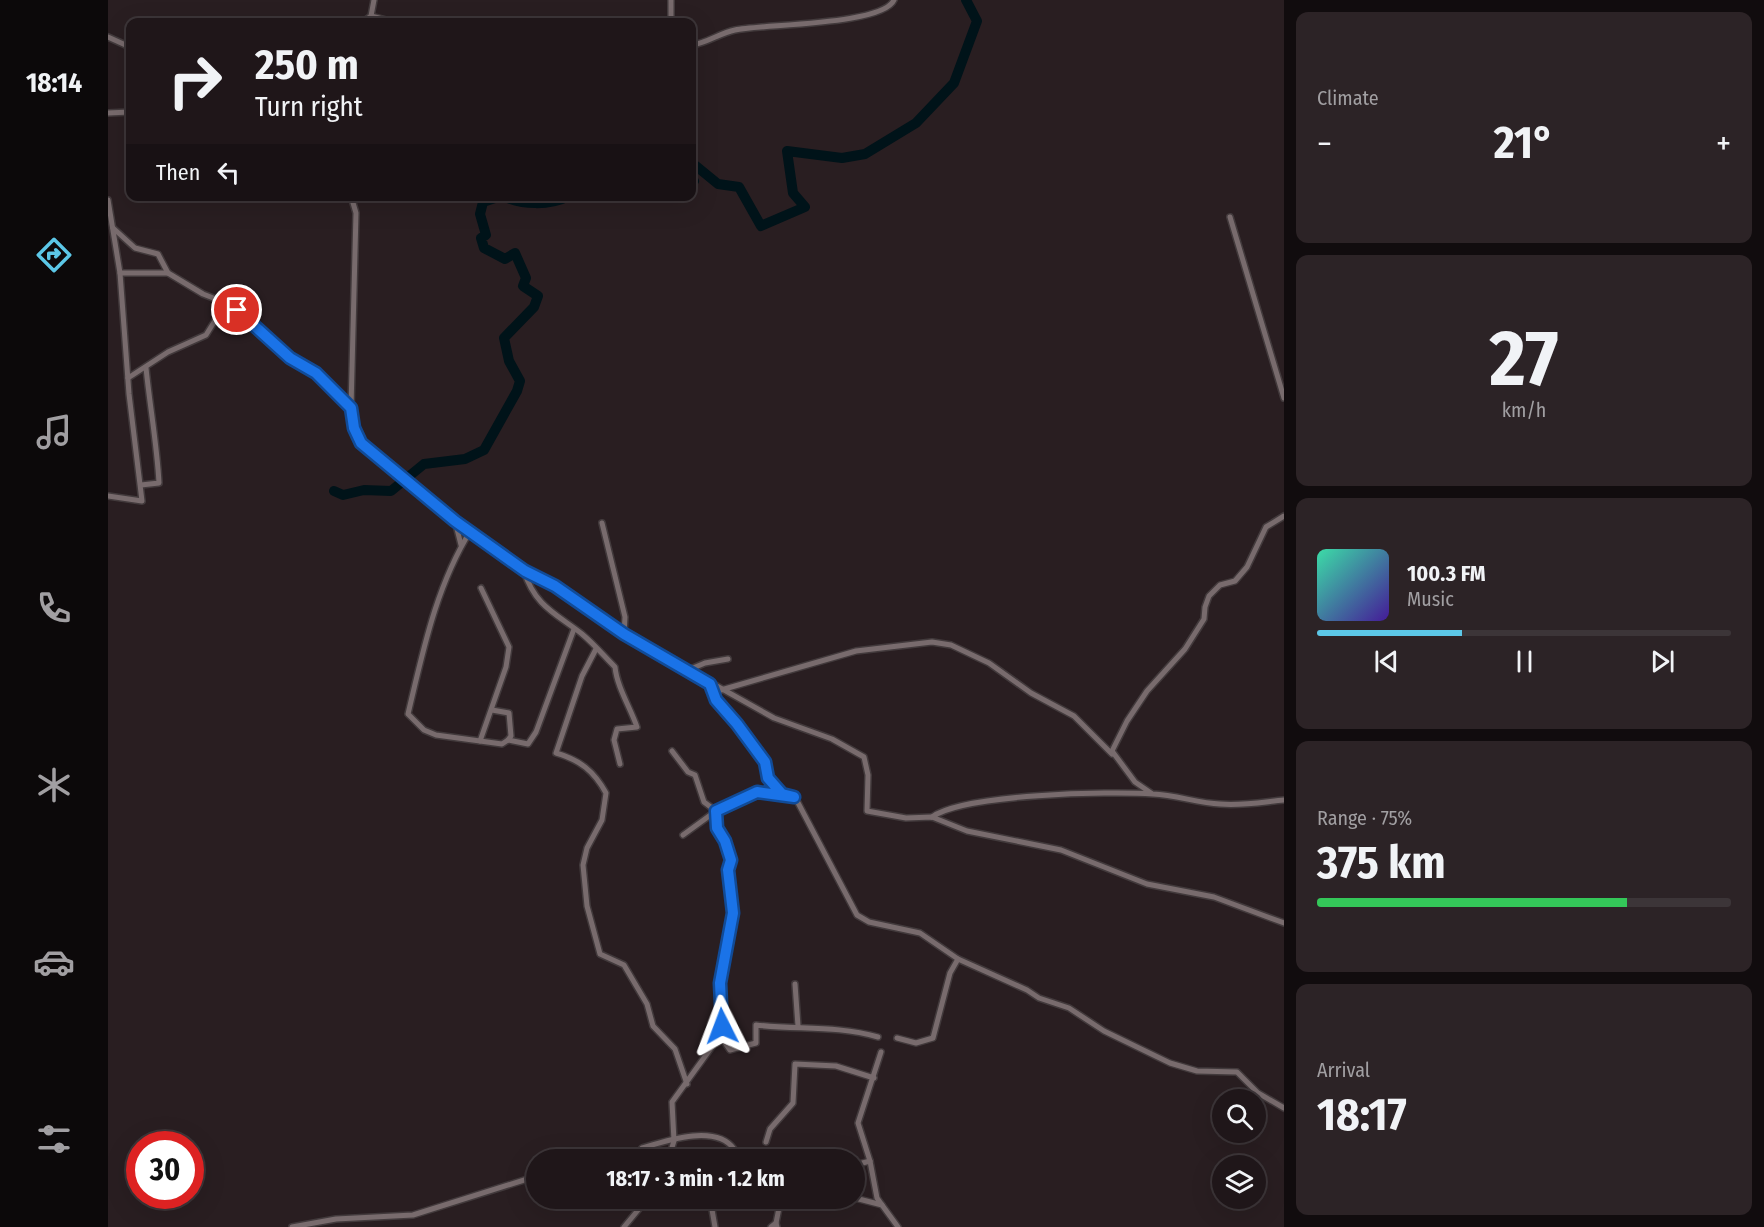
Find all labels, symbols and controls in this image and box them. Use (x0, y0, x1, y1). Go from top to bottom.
text: 250 m (255, 40, 359, 90)
icon: right (156, 42, 234, 120)
text: 18:14 (26, 67, 82, 99)
text: Climate (1317, 86, 1379, 110)
text: Turn right (255, 91, 363, 123)
text: 21° (1494, 116, 1554, 170)
text: − (1317, 124, 1332, 164)
text: + (1716, 124, 1731, 164)
icon: left (212, 156, 245, 189)
text: Then (156, 159, 200, 186)
icon: directions (33, 234, 75, 276)
pin (211, 284, 262, 335)
icon: arrive (220, 293, 253, 326)
text: 27 (1490, 312, 1558, 406)
text: km/h (1502, 398, 1546, 422)
icon: music (33, 411, 75, 453)
text: 100.3 FM (1407, 560, 1486, 587)
icon: phone (33, 587, 75, 629)
text: Music (1407, 587, 1454, 611)
icon: previous (1370, 645, 1403, 678)
icon: pause (1508, 645, 1541, 678)
icon: next (1646, 645, 1679, 678)
icon: climate (33, 764, 75, 806)
text: Range · 75% (1317, 806, 1412, 830)
text: 375 km (1317, 836, 1445, 890)
icon: car (33, 941, 75, 983)
position arrow (690, 994, 754, 1058)
text: Arrival (1317, 1058, 1370, 1082)
text: 18:17 (1317, 1088, 1407, 1142)
map controls (1212, 1089, 1266, 1209)
button: search (1212, 1089, 1266, 1143)
icon: filters (33, 1118, 75, 1160)
speed limit sign: 30 (126, 1131, 204, 1209)
button: layers (1212, 1155, 1266, 1209)
text: 18:17 · 3 min · 1.2 km (606, 1165, 785, 1192)

